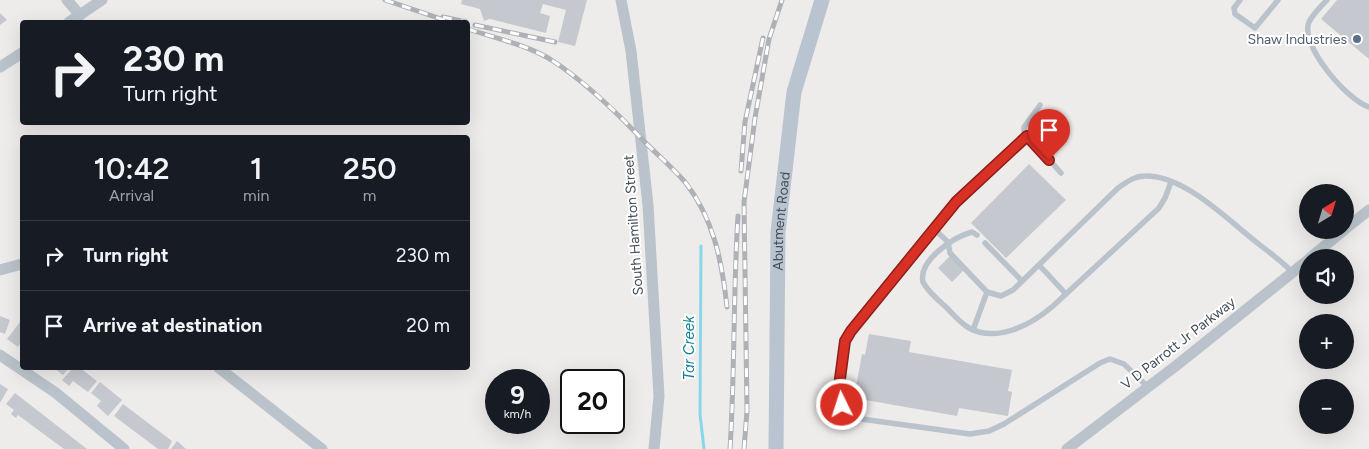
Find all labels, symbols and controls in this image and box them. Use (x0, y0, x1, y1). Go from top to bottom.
place label: Shaw Industries (1248, 31, 1347, 48)
marker: Shaw Industries (1351, 33, 1363, 45)
text: 230 m (123, 38, 224, 80)
icon: right (40, 40, 105, 105)
text: Turn right (123, 80, 218, 107)
pin (1028, 109, 1070, 160)
icon: arrive (1035, 116, 1063, 144)
text: 10:42 (93, 150, 170, 187)
text: 1 (250, 150, 263, 187)
text: 250 (343, 150, 397, 187)
street label: South Hamilton Street (620, 154, 647, 296)
street label: Abutment Road (770, 171, 794, 271)
north arrow (1299, 184, 1354, 239)
map controls (1299, 184, 1354, 434)
text: Arrival (109, 186, 154, 205)
text: min (243, 186, 269, 205)
text: m (363, 186, 376, 205)
icon: right (40, 242, 68, 270)
text: Turn right (83, 244, 169, 267)
text: 230 m (396, 244, 450, 267)
button: sound (1299, 249, 1354, 304)
street label: V D Parrott Jr Parkway (1118, 293, 1239, 393)
icon: arrive (40, 312, 68, 340)
text: Arrive at destination (83, 314, 262, 337)
text: 20 m (406, 314, 450, 337)
button: + (1299, 314, 1354, 369)
water label: Tar Creek (680, 315, 698, 380)
speed limit sign: 20 (560, 369, 625, 434)
position arrow (815, 378, 867, 430)
button: − (1299, 379, 1354, 434)
text: 9 (510, 380, 525, 410)
text: km/h (504, 407, 531, 421)

